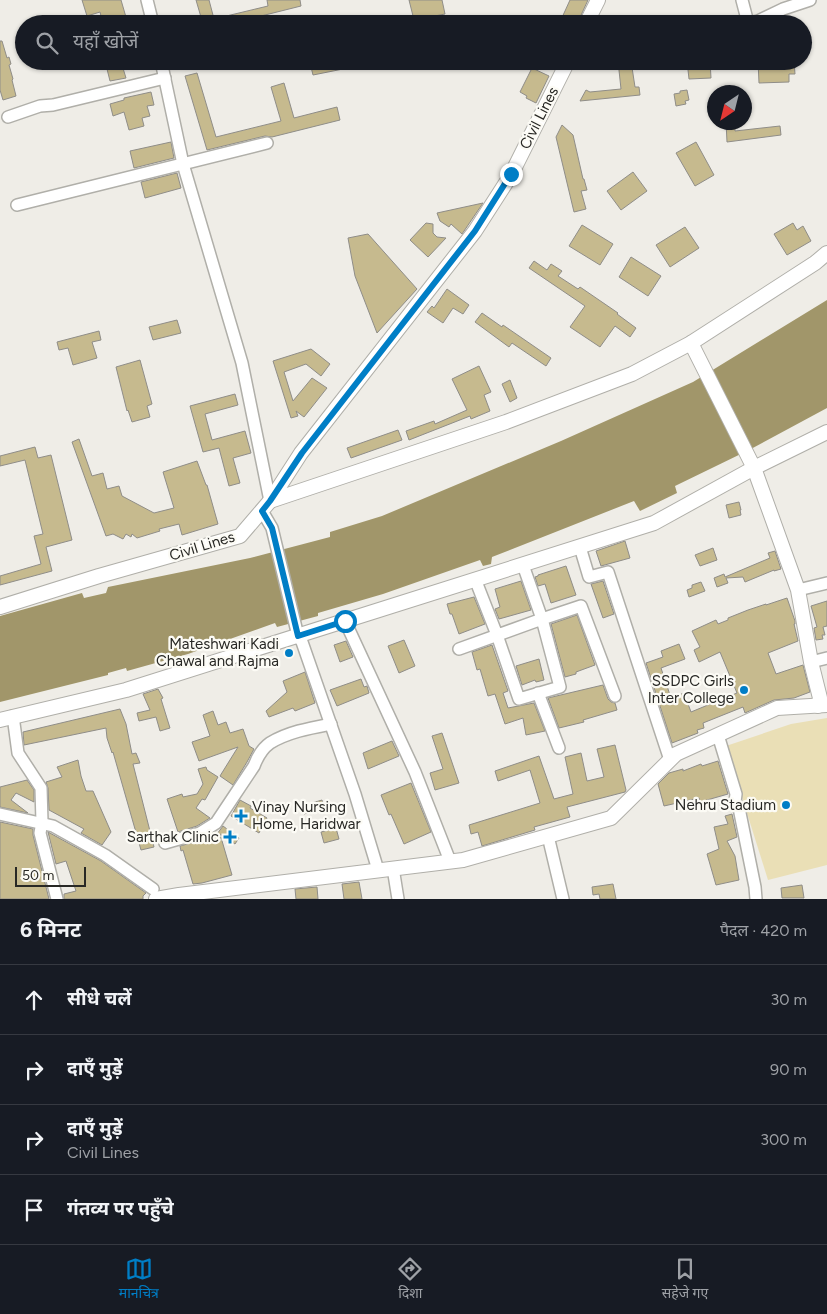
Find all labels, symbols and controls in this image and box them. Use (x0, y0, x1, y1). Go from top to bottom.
search box (15, 15, 812, 70)
icon: search (33, 29, 61, 57)
text: यहाँ खोजें (73, 30, 138, 53)
street label: Civil Lines (516, 84, 562, 152)
north arrow (707, 85, 752, 130)
route end (500, 163, 523, 186)
street label: Civil Lines (167, 528, 237, 564)
route start (334, 610, 357, 633)
place label: Mateshwari Kadi Chawal and Rajma (156, 635, 279, 670)
marker: Mateshwari Kadi Chawal and Rajma (283, 647, 295, 659)
place label: SSDPC Girls Inter College (648, 672, 734, 707)
marker: SSDPC Girls Inter College (738, 684, 750, 696)
place label: Nehru Stadium (675, 796, 776, 814)
place label: Vinay Nursing Home, Haridwar (252, 798, 361, 833)
marker: Nehru Stadium (780, 799, 792, 811)
marker: Vinay Nursing Home, Haridwar (234, 809, 248, 823)
place label: Sarthak Clinic (127, 828, 219, 846)
marker: Sarthak Clinic (223, 830, 237, 844)
scale bar (15, 864, 86, 887)
text: 50 m (22, 867, 54, 884)
text: 6 मिनट (20, 917, 81, 942)
text: पैदल · 420 m (720, 921, 807, 940)
icon: ahead (20, 986, 48, 1014)
text: सीधे चलें (67, 987, 131, 1010)
text: 30 m (770, 990, 807, 1009)
icon: right (20, 1056, 48, 1084)
text: दाएँ मुड़ें (67, 1057, 123, 1080)
text: 90 m (770, 1060, 807, 1079)
text: दाएँ मुड़ें (67, 1117, 123, 1140)
icon: right (20, 1126, 48, 1154)
text: 300 m (760, 1130, 807, 1149)
text: Civil Lines (67, 1143, 139, 1162)
icon: arrive (20, 1196, 48, 1224)
text: गंतव्य पर पहुँचे (67, 1197, 174, 1220)
tab: मानचित्र (119, 1255, 159, 1304)
tab: दिशा (396, 1255, 424, 1304)
tab: सहेजे गए (662, 1255, 708, 1304)

